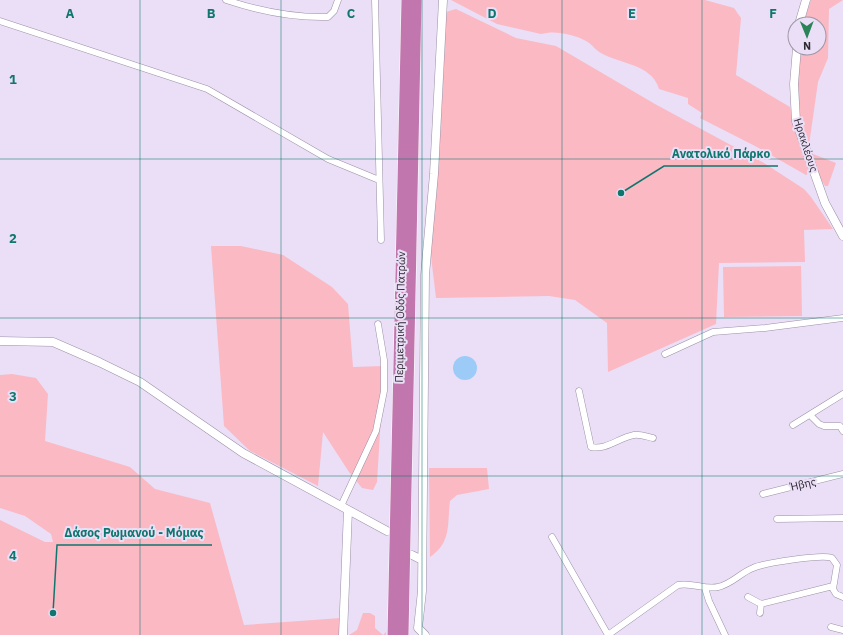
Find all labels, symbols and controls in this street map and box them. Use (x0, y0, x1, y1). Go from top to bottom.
text: A (66, 5, 75, 22)
text: B (207, 5, 216, 22)
text: C (347, 5, 356, 22)
text: D (487, 5, 497, 22)
text: E (628, 5, 636, 22)
text: F (769, 5, 777, 22)
north arrow (787, 16, 827, 56)
text: N (803, 39, 811, 53)
text: 1 (9, 71, 17, 88)
street label: Ηρακλέους (791, 116, 821, 174)
callout: Ανατολικό Πάρκο (664, 142, 778, 166)
text: Ανατολικό Πάρκο (672, 146, 770, 161)
text: 2 (9, 230, 17, 247)
street label: Περιμετρική Οδός Πατρών (392, 251, 408, 383)
text: 3 (9, 388, 17, 405)
street label: Ήβης (788, 474, 817, 494)
callout: Δάσος Ρωμανού - Μόμας (57, 521, 212, 545)
text: Δάσος Ρωμανού - Μόμας (64, 525, 204, 540)
text: 4 (9, 547, 17, 564)

